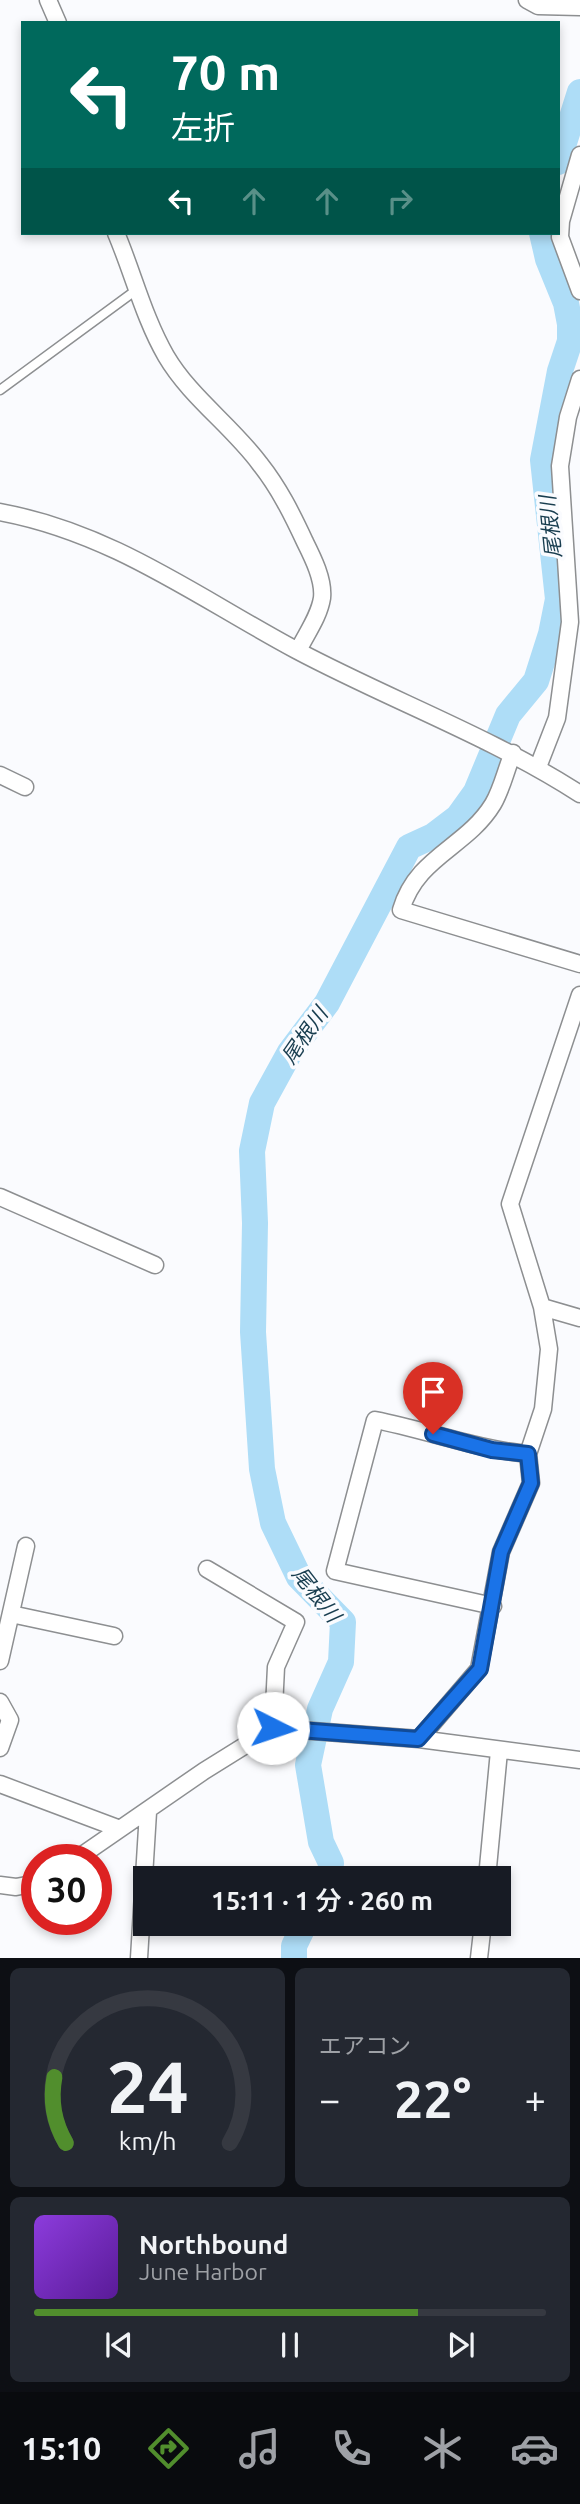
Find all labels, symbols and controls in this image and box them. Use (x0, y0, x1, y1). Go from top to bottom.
text: 70 m (171, 44, 280, 99)
icon: left (56, 49, 147, 140)
text: 左折 (171, 109, 235, 145)
icon: left (162, 182, 200, 220)
icon: ahead (235, 182, 273, 220)
icon: ahead (308, 182, 346, 220)
icon: right (381, 182, 419, 220)
water label: 尾根川 (535, 492, 565, 560)
water label: 尾根川 (276, 1001, 333, 1068)
pin (403, 1362, 463, 1434)
icon: arrive (414, 1373, 452, 1411)
water label: 尾根川 (288, 1562, 347, 1628)
position arrow (236, 1691, 310, 1765)
speed limit sign: 30 (21, 1844, 112, 1935)
text: 15:11 · 1 分 · 260 m (211, 1886, 433, 1915)
text: エアコン (319, 2033, 411, 2058)
text: 24 (106, 2046, 189, 2128)
text: 22° (394, 2070, 471, 2128)
text: − (319, 2078, 340, 2120)
text: + (525, 2078, 546, 2120)
text: km/h (119, 2127, 176, 2155)
text: Northbound (139, 2230, 288, 2259)
text: June Harbor (139, 2259, 267, 2284)
icon: previous (100, 2326, 138, 2364)
icon: pause (271, 2326, 309, 2364)
icon: next (442, 2326, 480, 2364)
icon: directions (144, 2424, 193, 2473)
icon: music (235, 2424, 284, 2473)
icon: phone (327, 2424, 376, 2473)
icon: climate (418, 2424, 467, 2473)
icon: car (510, 2424, 559, 2473)
text: 15:10 (21, 2430, 101, 2466)

